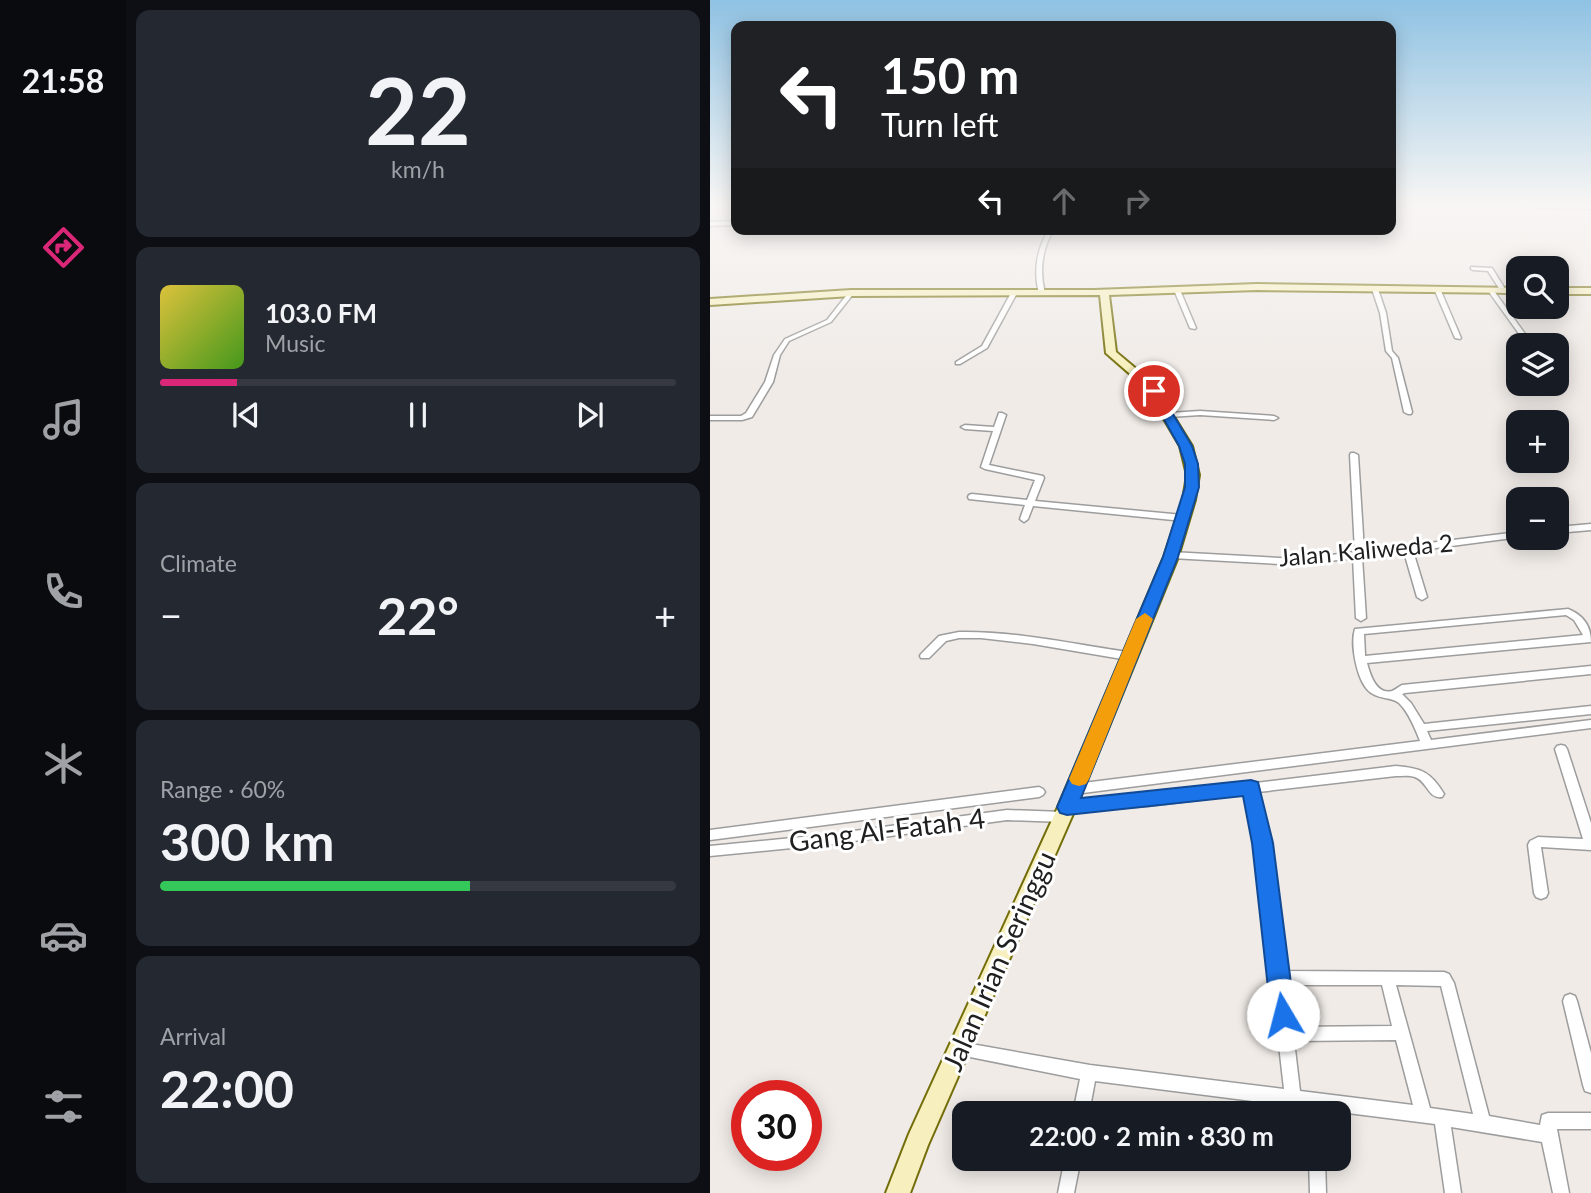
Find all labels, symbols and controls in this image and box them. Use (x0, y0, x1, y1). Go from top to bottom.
text: 150 m (881, 46, 1019, 104)
icon: left (766, 49, 857, 140)
text: 22 (365, 55, 471, 164)
text: 21:58 (22, 61, 104, 100)
text: Turn left (881, 105, 998, 144)
text: km/h (391, 155, 445, 183)
icon: left (972, 182, 1010, 220)
icon: ahead (1045, 182, 1083, 220)
icon: right (1118, 182, 1156, 220)
icon: directions (39, 223, 88, 272)
map controls (1506, 256, 1569, 550)
button: search (1506, 256, 1569, 319)
text: 103.0 FM (265, 297, 377, 329)
text: Music (265, 329, 325, 357)
button: layers (1506, 333, 1569, 396)
pin (1124, 361, 1184, 421)
icon: arrive (1135, 372, 1173, 410)
icon: music (39, 395, 88, 444)
icon: previous (227, 396, 265, 434)
icon: pause (399, 396, 437, 434)
icon: next (571, 396, 609, 434)
button: + (1506, 410, 1569, 473)
button: − (1506, 487, 1569, 550)
street label: Jalan Kaliweda 2 (1278, 527, 1454, 572)
text: Climate (160, 549, 237, 577)
icon: phone (39, 567, 88, 616)
text: 22° (377, 584, 459, 646)
text: − (160, 592, 182, 638)
text: + (654, 592, 676, 638)
icon: climate (39, 739, 88, 788)
text: Range · 60% (160, 775, 285, 803)
street label: Gang Al-Fatah 4 (787, 800, 987, 858)
text: 300 km (160, 810, 334, 872)
street label: Jalan Irian Seringgu (934, 845, 1062, 1076)
icon: car (39, 911, 88, 960)
position arrow (1246, 978, 1320, 1052)
text: Arrival (160, 1022, 226, 1050)
text: 22:00 (160, 1057, 294, 1119)
speed limit sign: 30 (731, 1080, 822, 1171)
icon: filters (39, 1082, 88, 1131)
text: 22:00 · 2 min · 830 m (1029, 1120, 1274, 1152)

